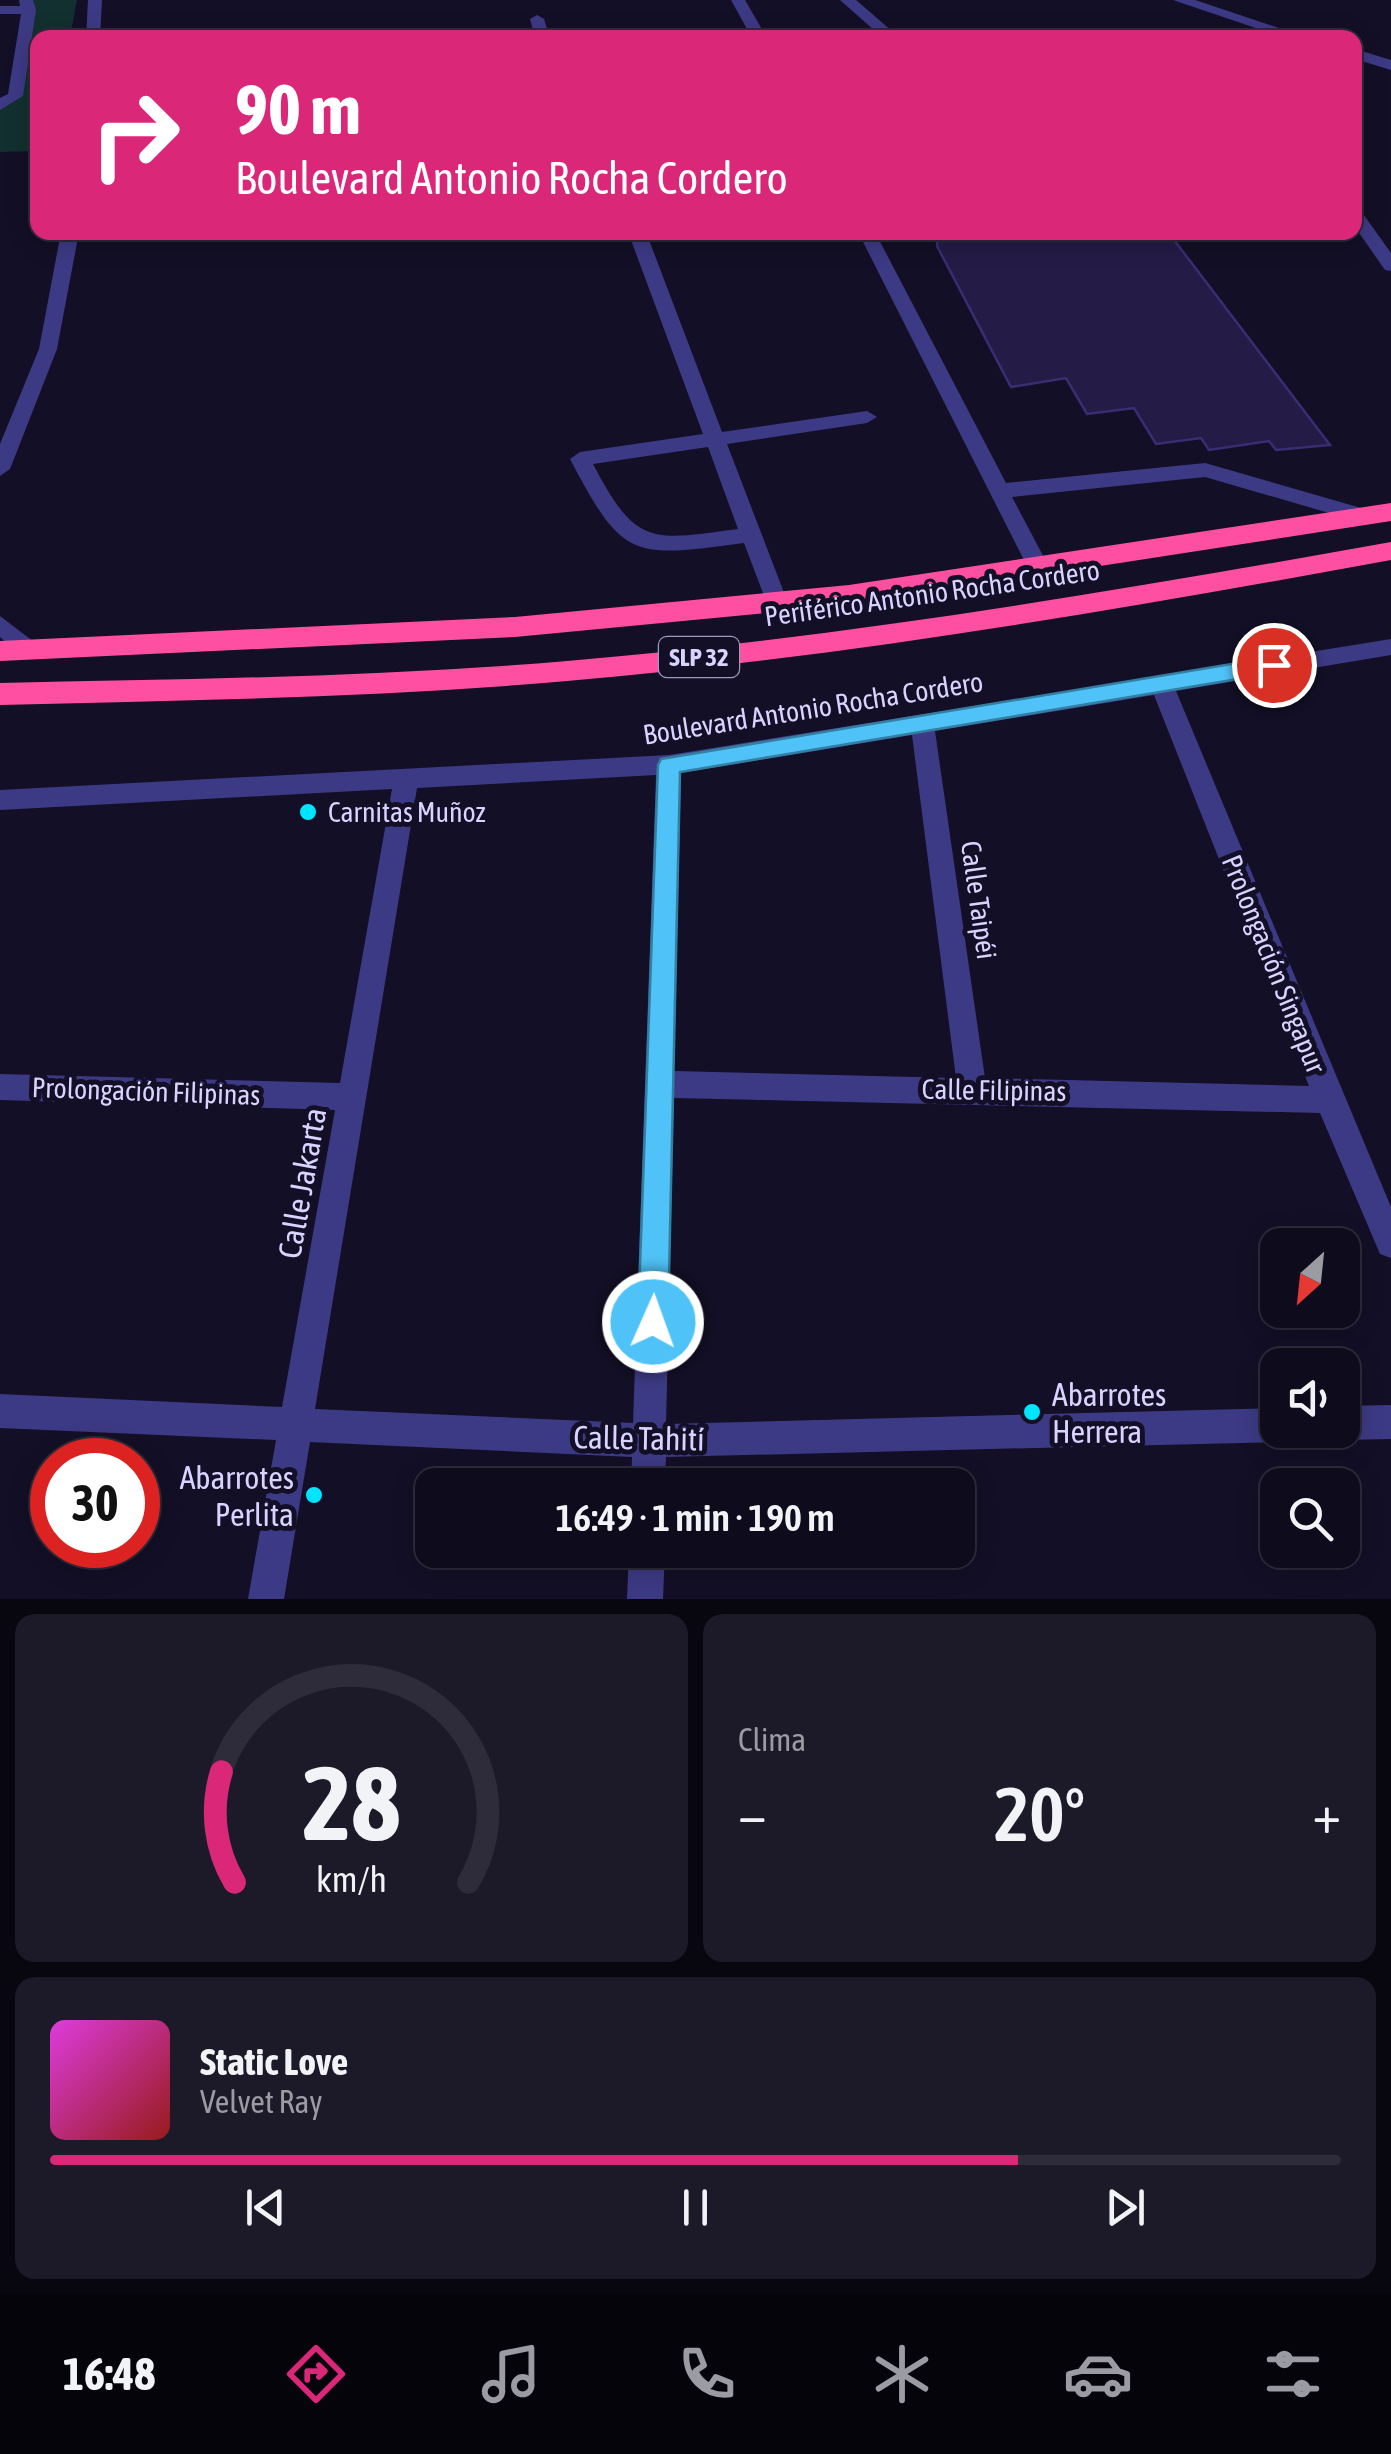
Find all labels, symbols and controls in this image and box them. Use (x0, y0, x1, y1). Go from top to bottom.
text: 90 m (235, 69, 361, 149)
icon: right (70, 70, 200, 200)
text: Boulevard Antonio Rocha Cordero (235, 152, 788, 204)
street label: Periférico Antonio Rocha Cordero (762, 554, 1102, 632)
pin (1232, 623, 1317, 708)
road number: SLP 32 (659, 637, 739, 677)
icon: arrive (1247, 638, 1302, 693)
street label: Boulevard Antonio Rocha Cordero (641, 665, 985, 751)
place label: Carnitas Muñoz (328, 796, 486, 828)
marker: Carnitas Muñoz (297, 801, 319, 823)
street label: Calle Taipéi (955, 839, 1003, 961)
street label: Prolongación Singapur (1216, 850, 1333, 1078)
street label: Prolongación Filipinas (31, 1071, 261, 1111)
street label: Calle Filipinas (921, 1073, 1067, 1107)
street label: Calle Jakarta (271, 1105, 333, 1261)
north arrow (1260, 1228, 1360, 1328)
map controls (1260, 1228, 1360, 1568)
position arrow (601, 1270, 705, 1374)
button: sound (1260, 1348, 1360, 1448)
place label: Abarrotes Herrera (1052, 1376, 1166, 1450)
marker: Abarrotes Herrera (1021, 1401, 1043, 1423)
street label: Calle Tahití (573, 1418, 705, 1458)
speed limit sign: 30 (30, 1438, 160, 1568)
place label: Abarrotes Perlita (180, 1459, 294, 1533)
button: search (1260, 1468, 1360, 1568)
marker: Abarrotes Perlita (303, 1484, 325, 1506)
text: 16:49 · 1 min · 190 m (555, 1496, 835, 1539)
text: Clima (738, 1721, 806, 1758)
text: 28 (303, 1743, 400, 1862)
text: 20° (994, 1771, 1085, 1857)
text: − (738, 1782, 767, 1845)
text: + (1312, 1782, 1341, 1845)
text: km/h (316, 1859, 387, 1900)
text: Static Love (200, 2040, 348, 2083)
text: Velvet Ray (200, 2083, 322, 2120)
icon: previous (238, 2180, 293, 2235)
icon: pause (668, 2180, 723, 2235)
icon: next (1098, 2180, 1153, 2235)
icon: directions (281, 2339, 351, 2409)
icon: music (476, 2339, 546, 2409)
icon: phone (672, 2339, 742, 2409)
icon: climate (867, 2339, 937, 2409)
icon: car (1063, 2339, 1133, 2409)
icon: filters (1258, 2339, 1328, 2409)
text: 16:48 (63, 2348, 155, 2400)

